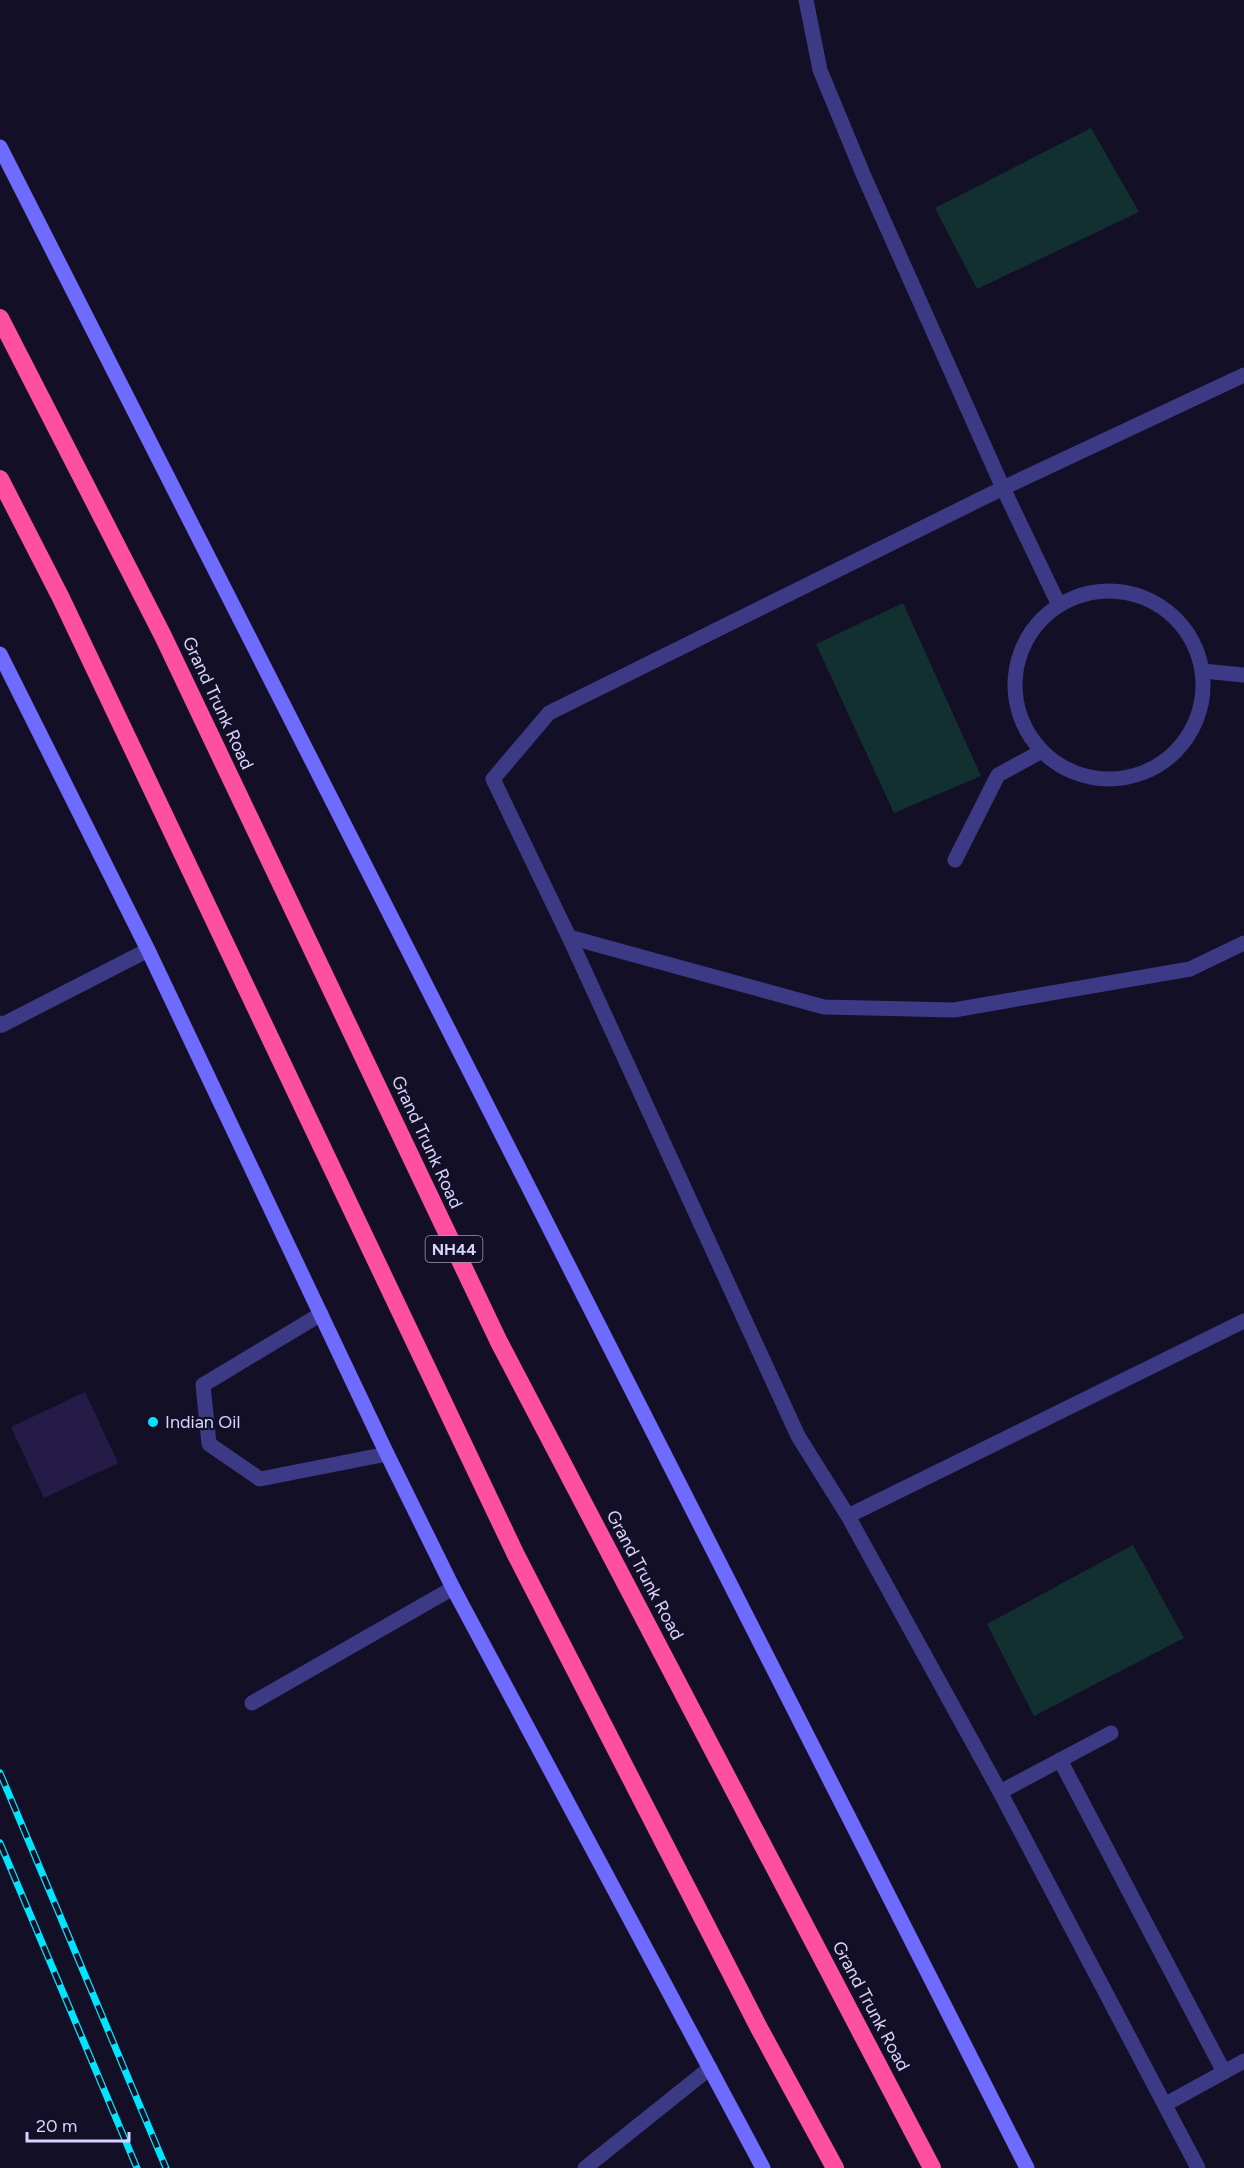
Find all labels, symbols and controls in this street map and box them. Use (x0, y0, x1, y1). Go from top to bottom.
street label: Grand Trunk Road (178, 633, 258, 773)
street label: Grand Trunk Road (387, 1072, 467, 1212)
road number: NH44 (426, 1236, 482, 1262)
place label: Indian Oil (165, 1411, 240, 1433)
marker: Indian Oil (146, 1415, 160, 1429)
street label: Grand Trunk Road (602, 1506, 688, 1644)
street label: Grand Trunk Road (828, 1937, 914, 2075)
scale bar (27, 2105, 129, 2143)
text: 20 m (36, 2115, 77, 2137)

